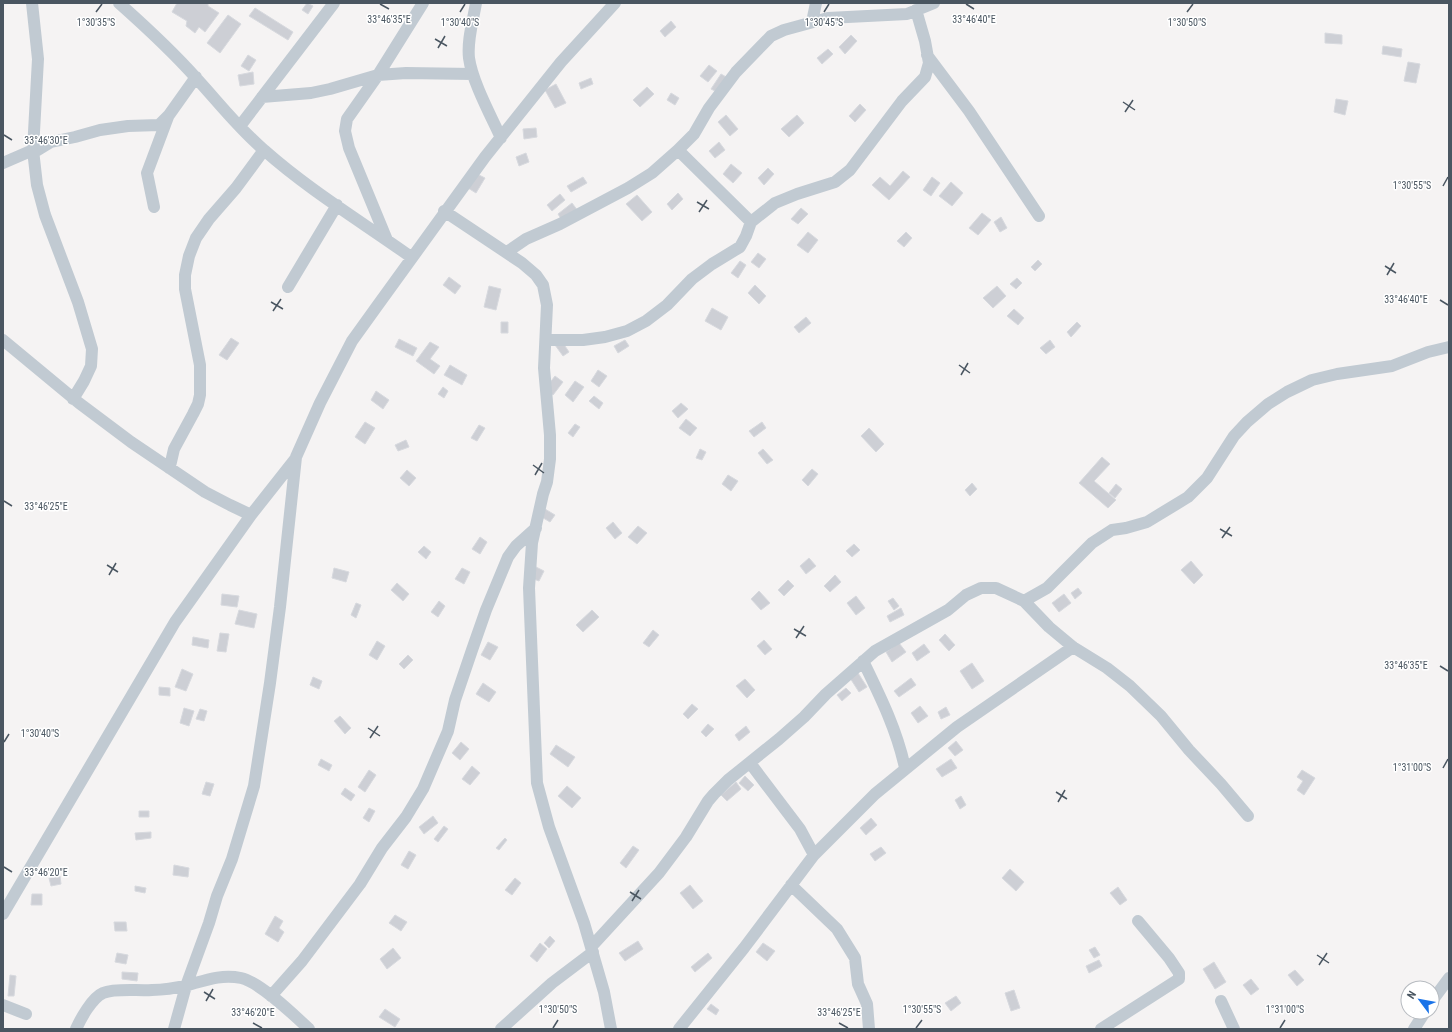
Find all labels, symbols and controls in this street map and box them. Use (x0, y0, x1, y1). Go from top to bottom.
text: 33°46'35"E (367, 14, 411, 25)
text: 33°46'40"E (952, 14, 996, 25)
text: 1°30'35"S (77, 17, 115, 28)
text: 1°30'40"S (441, 17, 479, 28)
text: 1°30'45"S (805, 17, 843, 28)
text: 1°30'50"S (1168, 17, 1206, 28)
text: 33°46'30"E (24, 135, 68, 146)
text: 1°30'55"S (1393, 180, 1431, 191)
text: 33°46'40"E (1384, 294, 1428, 305)
text: 33°46'25"E (24, 501, 68, 512)
text: 33°46'35"E (1384, 660, 1428, 671)
text: 1°30'40"S (21, 728, 59, 739)
text: 1°31'00"S (1393, 762, 1431, 773)
text: 33°46'20"E (24, 867, 68, 878)
north arrow (1400, 980, 1440, 1020)
text: N (1405, 988, 1419, 1001)
text: 1°30'50"S (539, 1004, 577, 1015)
text: 1°30'55"S (903, 1004, 941, 1015)
text: 1°31'00"S (1266, 1004, 1304, 1015)
text: 33°46'20"E (231, 1007, 275, 1018)
text: 33°46'25"E (817, 1007, 861, 1018)

